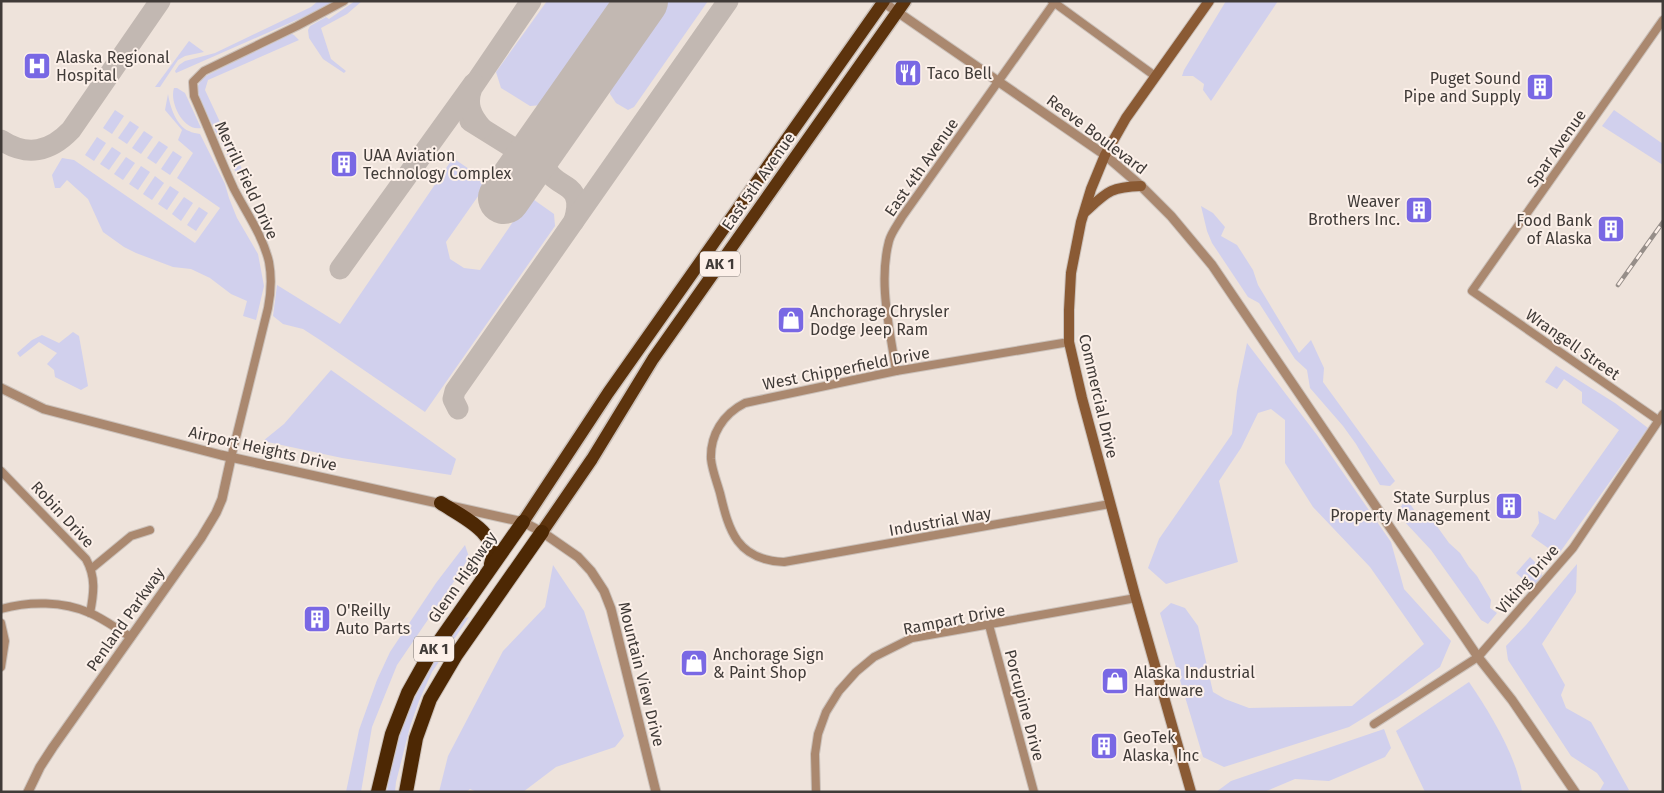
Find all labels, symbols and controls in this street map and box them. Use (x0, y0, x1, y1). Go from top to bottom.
place label: Alaska Regional Hospital (56, 48, 170, 85)
hospital icon: Alaska Regional Hospital (22, 51, 52, 81)
restaurant icon: Taco Bell (893, 58, 923, 88)
place label: Taco Bell (927, 64, 992, 83)
place label: Puget Sound Pipe and Supply (1403, 69, 1521, 106)
building icon: Puget Sound Pipe and Supply (1525, 72, 1555, 102)
street label: Reeve Boulevard (1043, 90, 1151, 178)
street label: Spar Avenue (1523, 106, 1590, 191)
street label: East 4th Avenue (881, 115, 962, 220)
street label: Merrill Field Drive (211, 118, 282, 242)
street label: East 5th Avenue (718, 129, 799, 234)
place label: UAA Aviation Technology Complex (363, 146, 512, 183)
building icon: UAA Aviation Technology Complex (329, 149, 359, 179)
place label: Weaver Brothers Inc. (1308, 192, 1401, 229)
building icon: Weaver Brothers Inc. (1404, 195, 1434, 225)
place label: Food Bank of Alaska (1516, 211, 1593, 248)
building icon: Food Bank of Alaska (1596, 214, 1626, 244)
road number: AK 1 (700, 252, 740, 276)
place label: Anchorage Chrysler Dodge Jeep Ram (810, 302, 950, 339)
shop icon: Anchorage Chrysler Dodge Jeep Ram (776, 305, 806, 335)
street label: Wrangell Street (1522, 305, 1624, 384)
street label: Commercial Drive (1075, 332, 1122, 460)
street label: West Chipperfield Drive (761, 343, 931, 394)
street label: Airport Heights Drive (187, 422, 339, 475)
street label: Robin Drive (27, 477, 98, 552)
place label: State Surplus Property Management (1330, 488, 1490, 525)
building icon: State Surplus Property Management (1494, 491, 1524, 521)
street label: Industrial Way (887, 503, 993, 540)
street label: Glenn Highway (424, 528, 501, 627)
street label: Viking Drive (1492, 541, 1563, 618)
street label: Penland Parkway (82, 564, 168, 675)
street label: Mountain View Drive (614, 600, 669, 748)
street label: Rampart Drive (901, 600, 1007, 639)
place label: O'Reilly Auto Parts (336, 601, 410, 638)
building icon: O'Reilly Auto Parts (302, 604, 332, 634)
road number: AK 1 (414, 636, 454, 662)
place label: Anchorage Sign & Paint Shop (713, 645, 824, 682)
street label: Porcupine Drive (1001, 647, 1049, 763)
shop icon: Anchorage Sign & Paint Shop (679, 648, 709, 678)
place label: Alaska Industrial Hardware (1134, 663, 1255, 700)
shop icon: Alaska Industrial Hardware (1100, 666, 1130, 696)
place label: GeoTek Alaska, Inc (1123, 728, 1200, 765)
building icon: GeoTek Alaska, Inc (1089, 731, 1119, 761)

